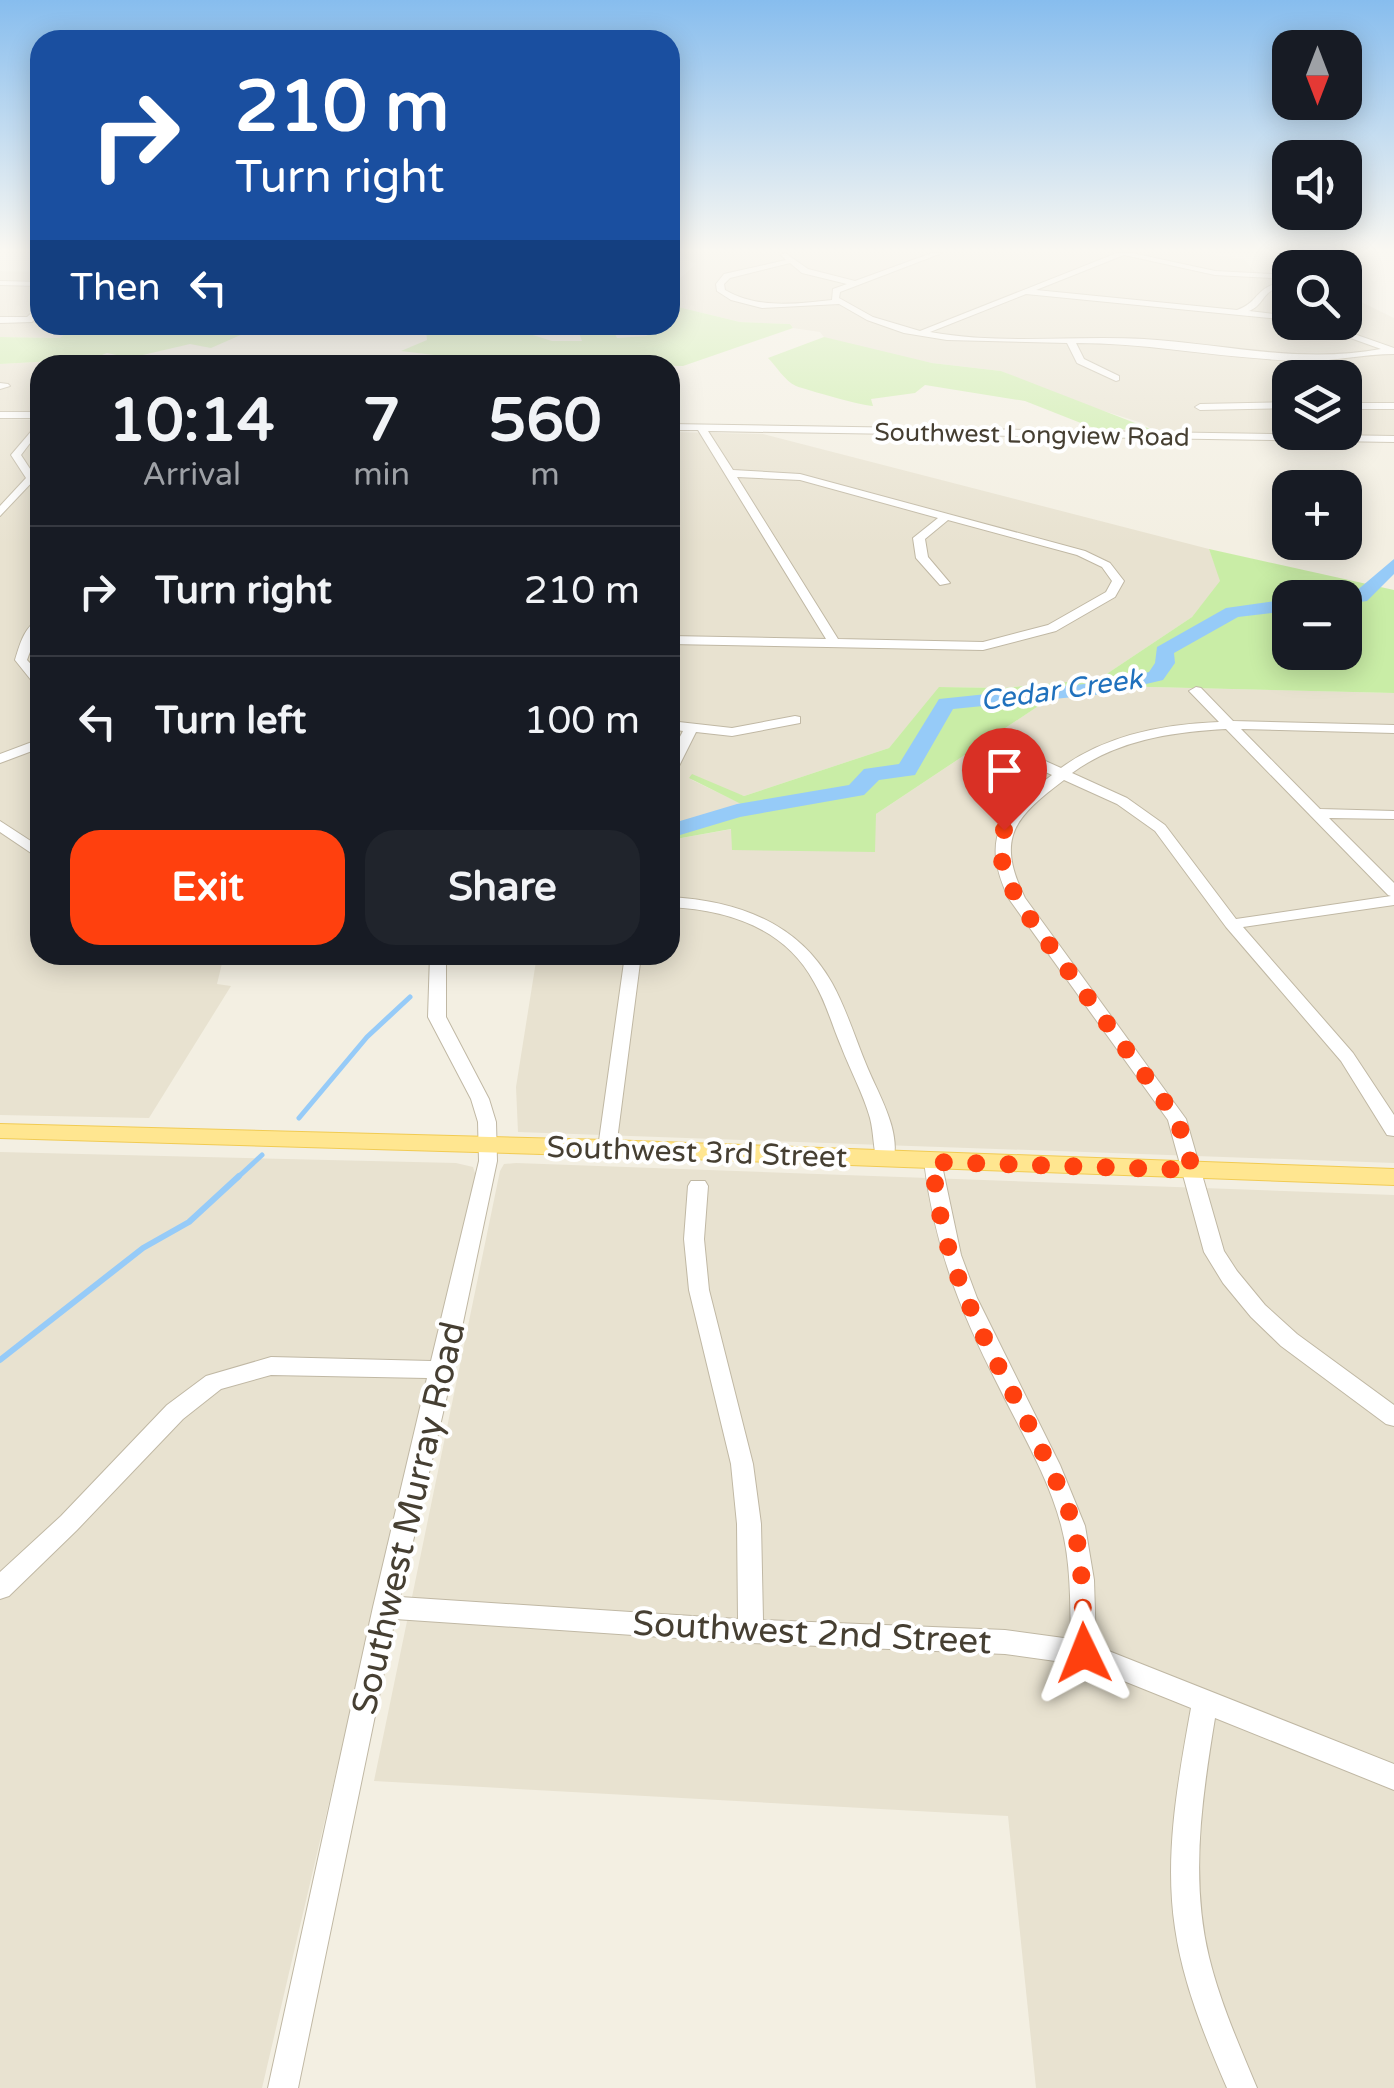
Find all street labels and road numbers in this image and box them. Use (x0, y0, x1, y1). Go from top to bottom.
street label: Southwest Longview Road (874, 417, 1190, 453)
street label: Southwest 3rd Street (546, 1129, 848, 1176)
street label: Southwest Murray Road (343, 1318, 475, 1719)
street label: Southwest 2nd Street (631, 1603, 993, 1663)

